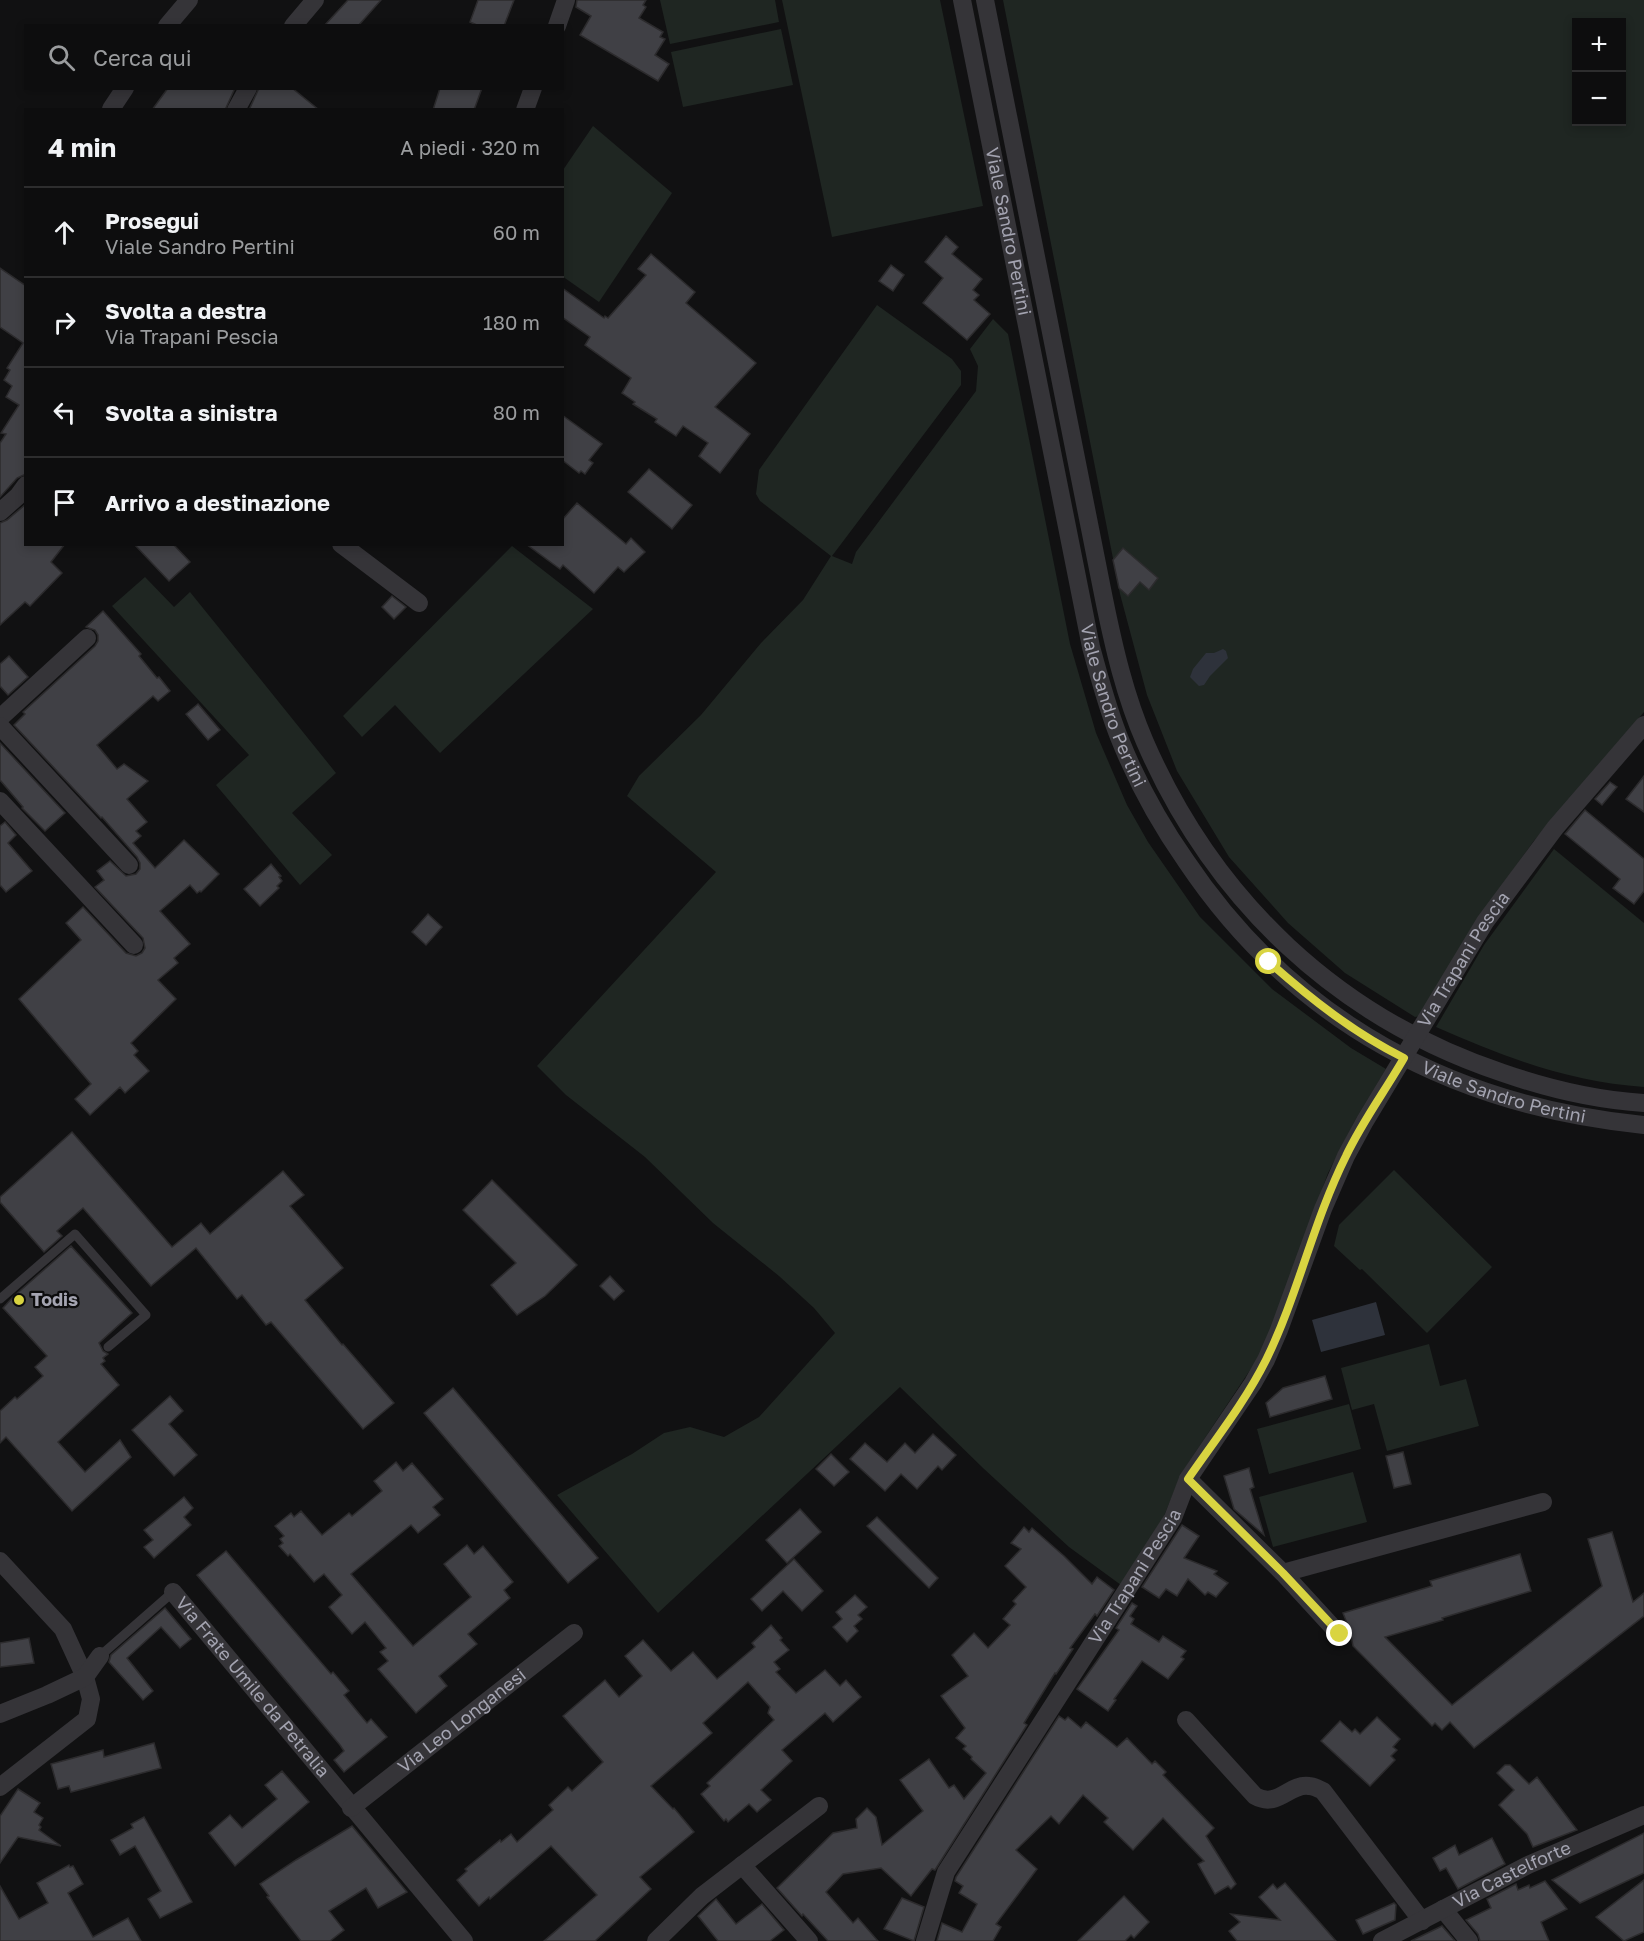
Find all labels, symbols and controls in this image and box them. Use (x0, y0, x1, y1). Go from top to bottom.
map controls (1572, 18, 1626, 126)
button: + (1572, 18, 1626, 72)
search box (24, 24, 564, 90)
icon: search (45, 41, 78, 74)
text: Cerca qui (93, 44, 192, 71)
button: − (1572, 72, 1626, 126)
text: 4 min (48, 132, 116, 163)
text: A piedi · 320 m (400, 135, 540, 159)
street label: Viale Sandro Pertini (982, 145, 1037, 317)
text: Prosegui (105, 207, 199, 234)
icon: ahead (48, 216, 81, 249)
text: 60 m (493, 220, 540, 244)
text: Viale Sandro Pertini (105, 234, 295, 258)
text: Svolta a destra (105, 297, 266, 324)
icon: right (48, 306, 81, 339)
text: 180 m (483, 310, 540, 334)
text: Via Trapani Pescia (105, 324, 278, 348)
icon: left (48, 396, 81, 429)
text: Svolta a sinistra (105, 399, 277, 426)
text: 80 m (493, 400, 540, 424)
icon: arrive (48, 486, 81, 519)
text: Arrivo a destinazione (105, 489, 330, 516)
street label: Viale Sandro Pertini (1077, 622, 1152, 790)
street label: Via Trapani Pescia (1412, 887, 1514, 1031)
route start (1255, 948, 1281, 974)
street label: Viale Sandro Pertini (1418, 1055, 1588, 1127)
place label: Todis (31, 1288, 78, 1310)
marker: Todis (12, 1293, 26, 1307)
street label: Via Trapani Pescia (1083, 1506, 1185, 1648)
street label: Via Frate Umile da Petralia (172, 1592, 335, 1781)
route end (1326, 1620, 1352, 1646)
street label: Via Leo Longanesi (393, 1663, 530, 1777)
street label: Via Castelforte (1449, 1836, 1574, 1912)

